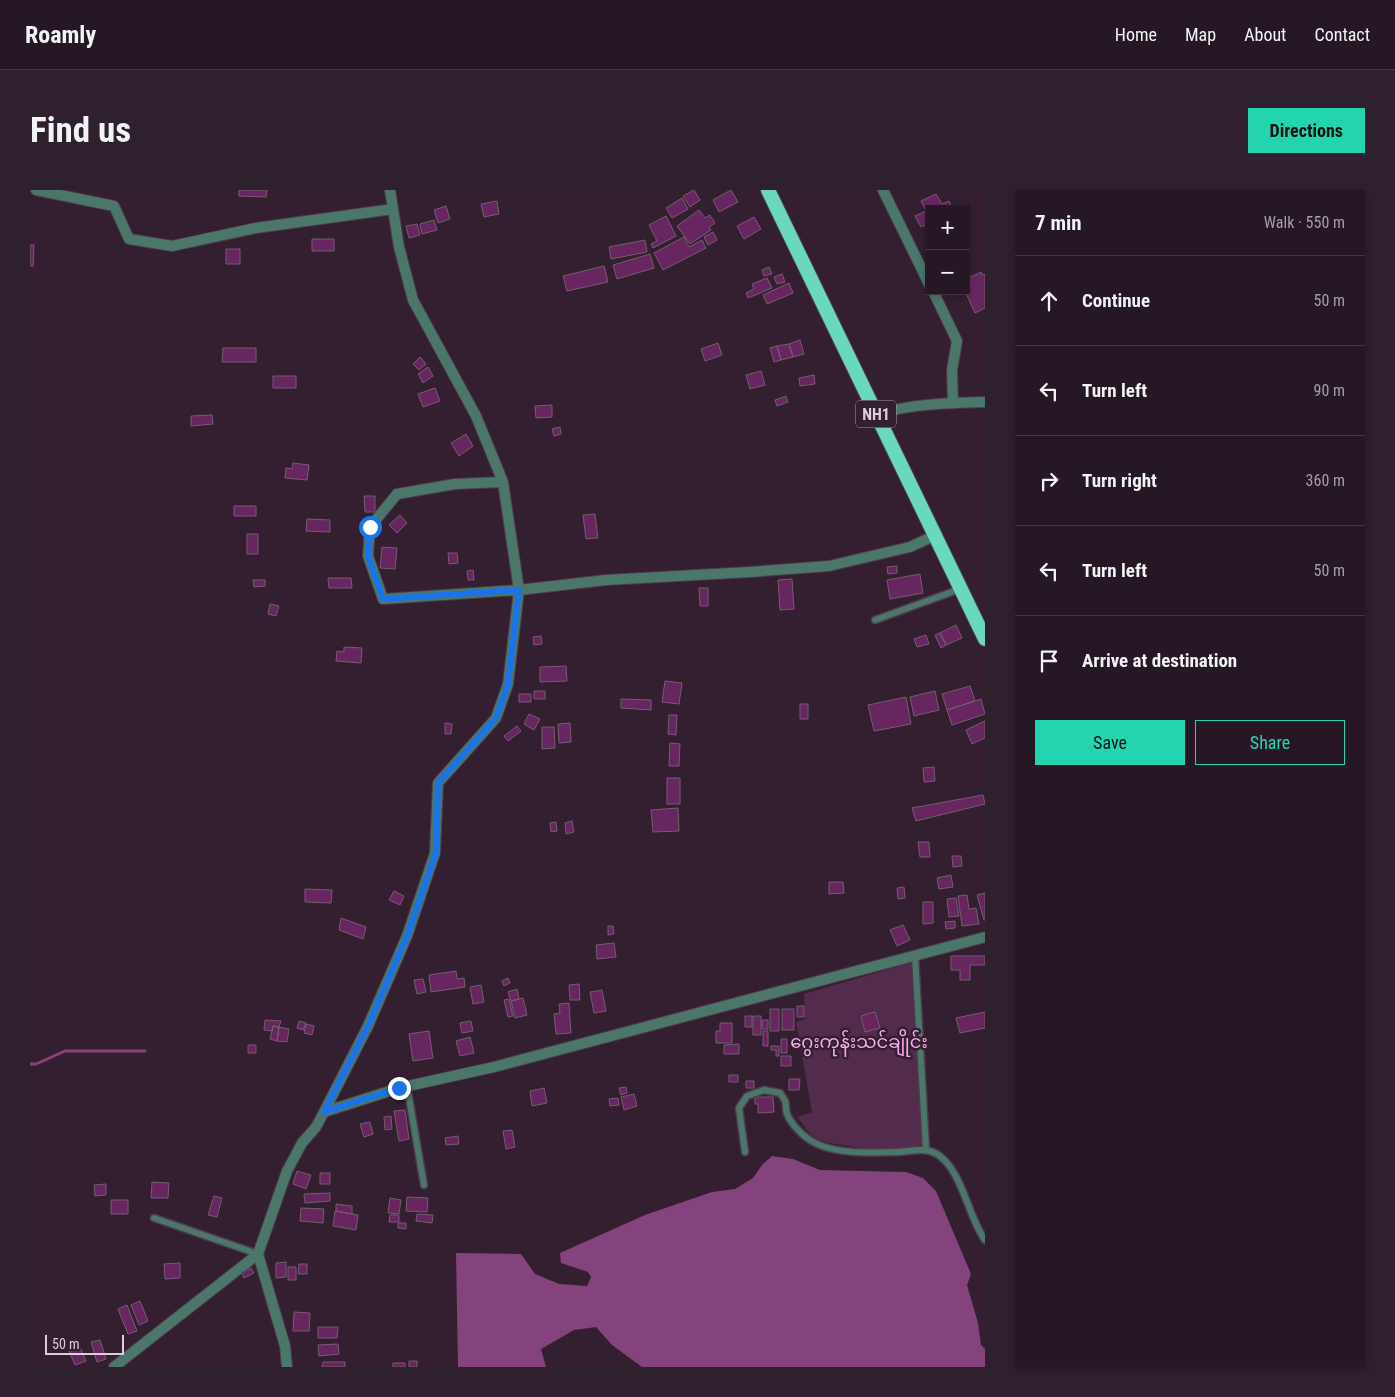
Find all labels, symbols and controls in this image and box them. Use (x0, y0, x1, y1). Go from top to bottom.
text: Roamly (25, 21, 96, 49)
text: Home (1115, 24, 1157, 45)
text: Map (1185, 24, 1216, 45)
text: About (1244, 24, 1286, 45)
text: Contact (1314, 24, 1370, 45)
button: Directions (1248, 108, 1365, 153)
text: Find us (30, 110, 131, 151)
map controls (925, 205, 970, 295)
button: + (925, 205, 970, 250)
text: 7 min (1035, 211, 1082, 235)
text: Walk · 550 m (1264, 213, 1345, 232)
button: − (925, 250, 970, 295)
icon: ahead (1035, 287, 1063, 315)
text: Continue (1082, 289, 1150, 312)
text: 50 m (1313, 291, 1345, 310)
icon: left (1035, 377, 1063, 405)
text: Turn left (1082, 379, 1147, 402)
text: 90 m (1313, 381, 1345, 400)
road number: NH1 (856, 400, 896, 428)
icon: right (1035, 467, 1063, 495)
text: Turn right (1082, 469, 1157, 492)
text: 360 m (1306, 471, 1345, 490)
route start (359, 516, 382, 539)
icon: left (1035, 557, 1063, 585)
text: Turn left (1082, 559, 1147, 582)
text: 50 m (1313, 561, 1345, 580)
icon: arrive (1035, 647, 1063, 675)
text: Arrive at destination (1082, 649, 1237, 672)
button: Save (1035, 720, 1185, 765)
button: Share (1195, 720, 1345, 765)
park label: ဂွေးကုန်းသင်ချိုင်း (790, 1028, 928, 1057)
route end (388, 1077, 411, 1100)
scale bar (45, 1332, 124, 1355)
text: 50 m (52, 1336, 80, 1352)

